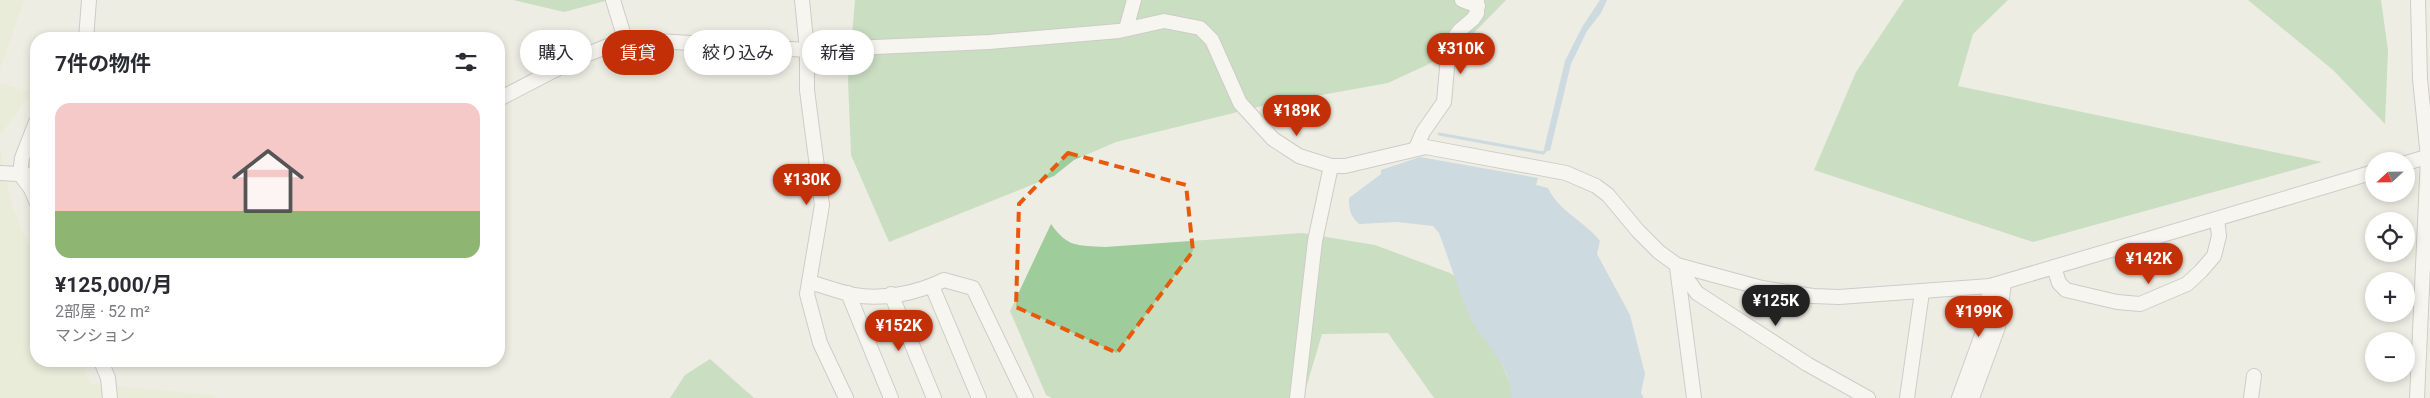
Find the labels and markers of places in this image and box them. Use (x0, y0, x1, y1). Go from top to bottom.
pin: ¥310K (1426, 32, 1496, 75)
pin: ¥189K (1262, 94, 1332, 137)
pin: ¥130K (772, 164, 842, 206)
pin: ¥142K (2114, 242, 2184, 285)
pin: ¥125K (1741, 284, 1811, 327)
pin: ¥199K (1944, 296, 2014, 338)
pin: ¥152K (864, 310, 934, 352)

